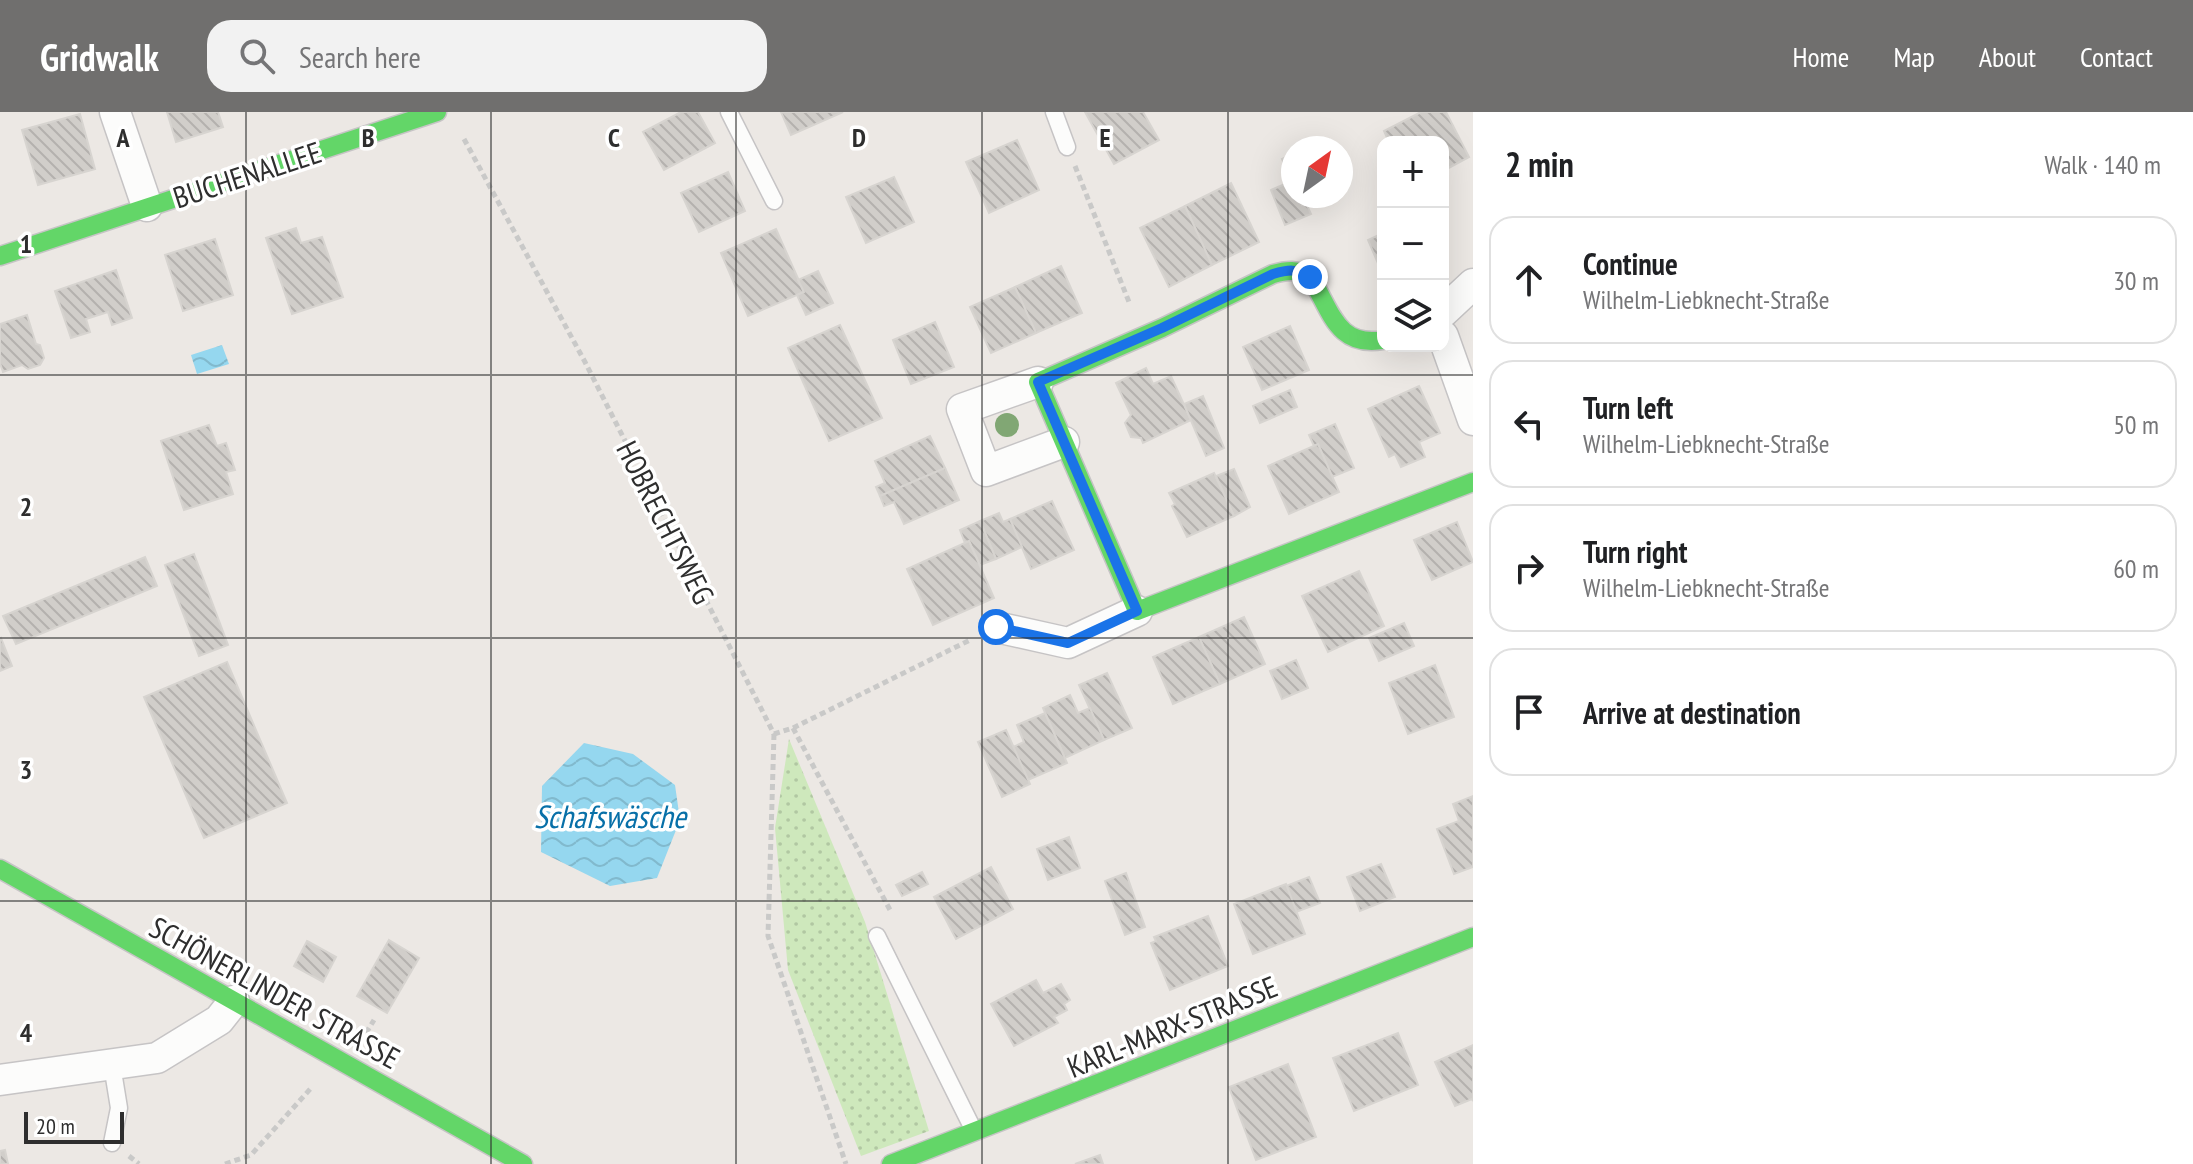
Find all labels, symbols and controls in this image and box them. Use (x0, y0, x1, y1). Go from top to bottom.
search box (207, 20, 767, 92)
text: Gridwalk (40, 32, 159, 81)
icon: search (235, 34, 279, 78)
text: Search here (299, 37, 421, 76)
text: Home (1793, 38, 1849, 75)
text: Map (1893, 38, 1935, 75)
text: About (1979, 38, 2036, 75)
text: Contact (2080, 38, 2153, 75)
text: A (115, 121, 130, 154)
text: B (362, 121, 375, 154)
text: C (608, 121, 620, 154)
text: D (852, 121, 866, 154)
text: E (1099, 121, 1111, 154)
street label: BUCHENALLEE (168, 132, 326, 216)
north arrow (1281, 136, 1353, 208)
map controls (1377, 136, 1449, 352)
button: + (1377, 136, 1449, 208)
text: 2 min (1505, 142, 1574, 186)
text: Walk · 140 m (2044, 148, 2161, 181)
button: − (1377, 208, 1449, 280)
text: 1 (20, 227, 32, 260)
text: Continue (1583, 244, 1678, 283)
icon: ahead (1507, 258, 1551, 302)
route end (1292, 259, 1328, 295)
text: 30 m (2113, 264, 2159, 297)
button: layers (1377, 280, 1449, 352)
text: Wilhelm-Liebknecht-Straße (1583, 283, 1829, 316)
text: Turn left (1583, 388, 1673, 427)
icon: left (1507, 402, 1551, 446)
text: 50 m (2113, 408, 2159, 441)
text: Wilhelm-Liebknecht-Straße (1583, 427, 1829, 460)
street label: HOBRECHTSWEG (608, 434, 724, 610)
text: 2 (20, 490, 32, 523)
text: Turn right (1583, 532, 1687, 571)
icon: right (1507, 546, 1551, 590)
text: 60 m (2113, 552, 2159, 585)
text: Wilhelm-Liebknecht-Straße (1583, 571, 1829, 604)
route start (978, 609, 1014, 645)
icon: arrive (1507, 690, 1551, 734)
text: Arrive at destination (1583, 693, 1801, 732)
text: 3 (20, 753, 32, 786)
water label: Schafswäsche (534, 795, 688, 837)
street label: SCHÖNERLINDER STRASSE (143, 907, 407, 1077)
street label: KARL-MARX-STRASSE (1061, 966, 1283, 1086)
text: 4 (20, 1016, 33, 1049)
scale bar (24, 1108, 124, 1144)
text: 20 m (36, 1112, 75, 1140)

